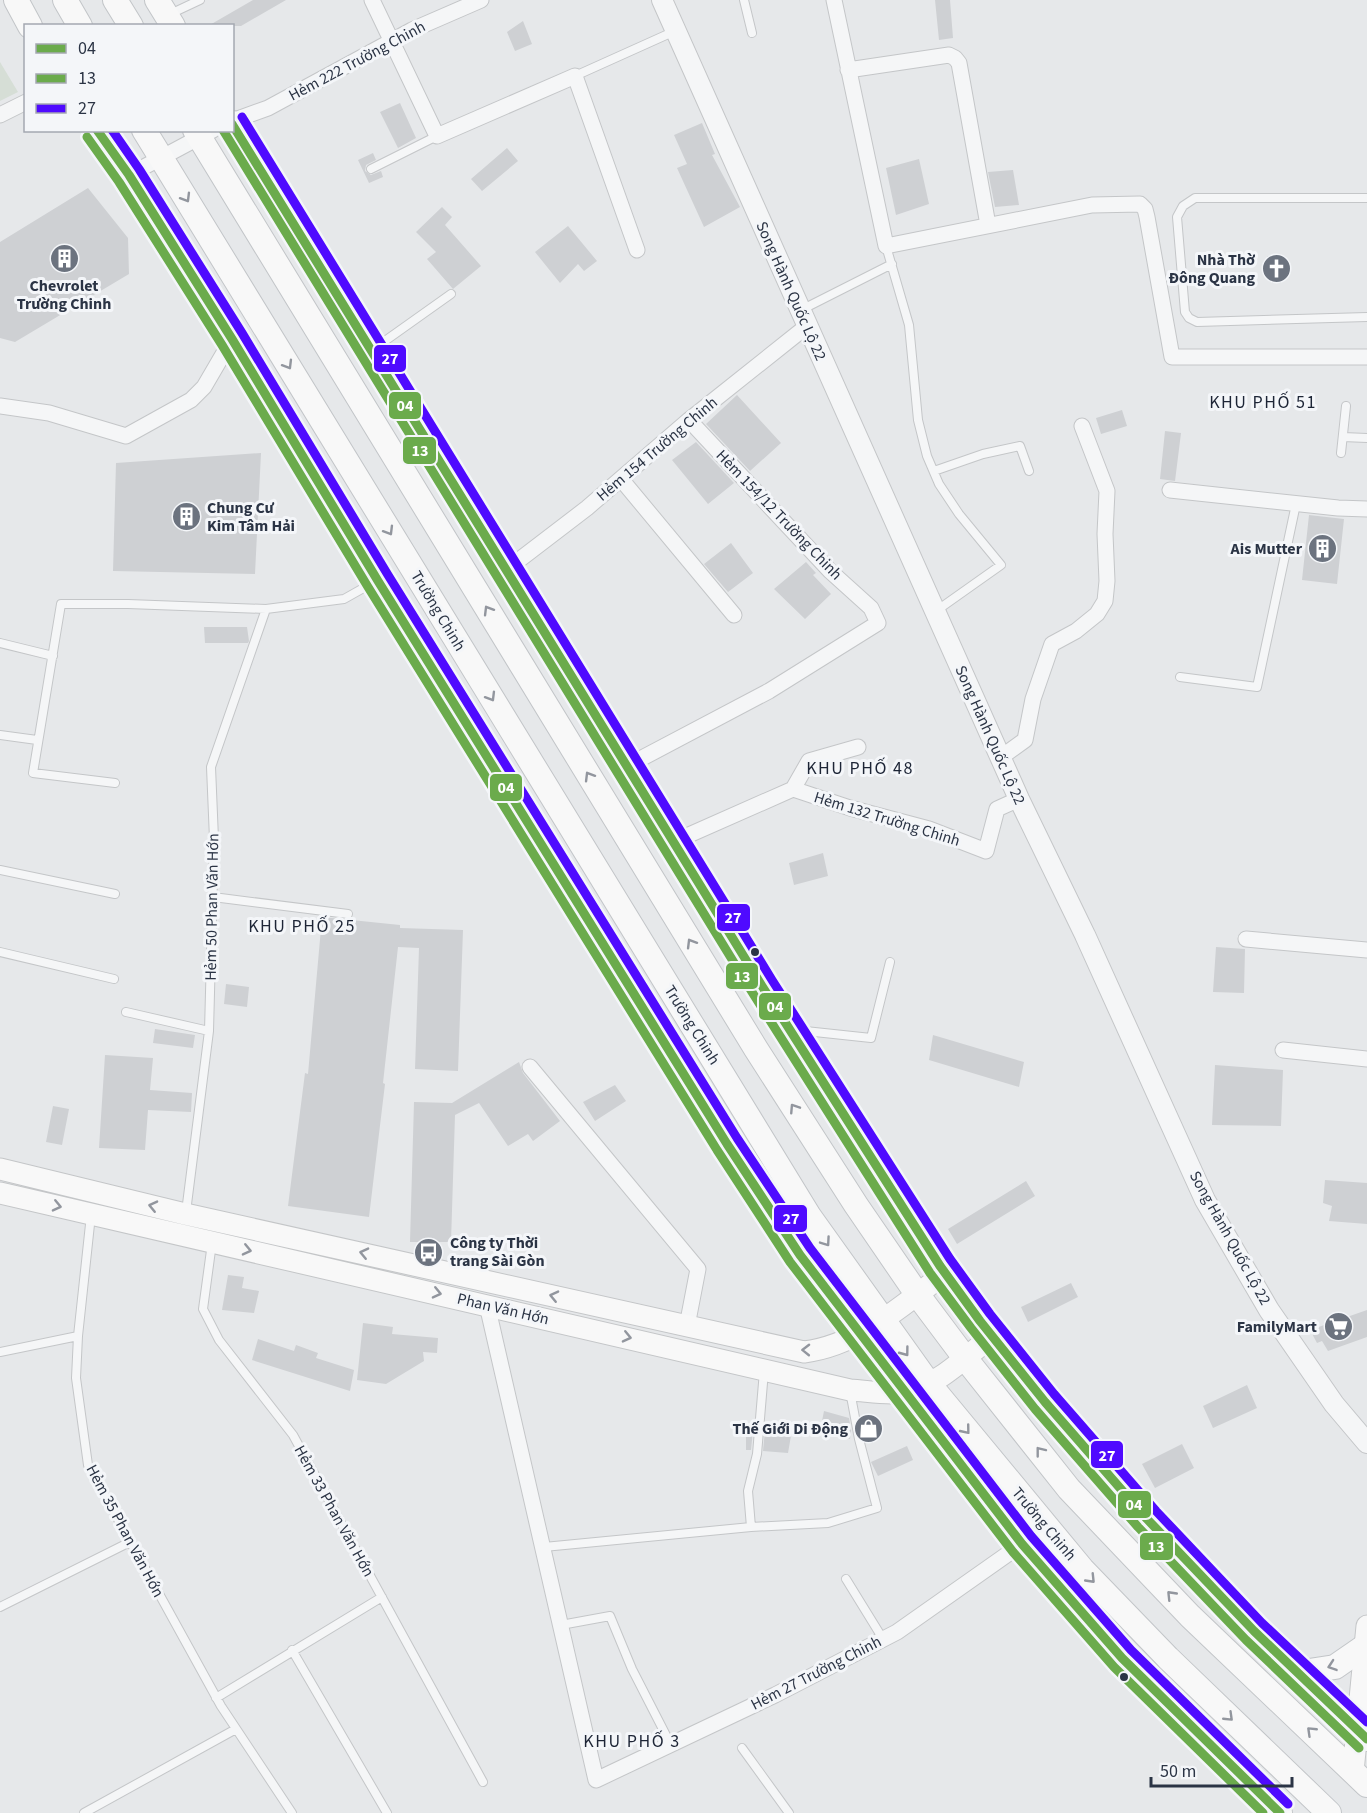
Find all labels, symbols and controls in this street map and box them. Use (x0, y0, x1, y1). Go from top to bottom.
street label: Hẻm 222 Trường Chinh (285, 16, 429, 106)
legend (24, 24, 234, 132)
text: 04 (78, 36, 96, 61)
text: 13 (78, 66, 96, 91)
text: 27 (78, 96, 96, 121)
one-way arrow (178, 192, 190, 202)
street label: Song Hành Quốc Lộ 22 (750, 218, 832, 364)
building icon: Chevrolet Trường Chinh (48, 242, 80, 274)
place label: Nhà Thờ Đông Quang (1169, 249, 1256, 289)
church icon: Nhà Thờ Đông Quang (1260, 253, 1292, 285)
place label: Chevrolet Trường Chinh (17, 275, 111, 315)
line badge: 27 (373, 344, 407, 373)
text: 27 (382, 348, 398, 370)
one-way arrow (280, 359, 292, 369)
district label: KHU PHỐ 51 (1209, 390, 1317, 415)
line badge: 04 (388, 391, 422, 420)
street label: Hẻm 154 Trường Chinh (592, 392, 722, 506)
text: 04 (397, 395, 414, 417)
line badge: 13 (402, 436, 437, 465)
text: 13 (412, 440, 428, 462)
street label: Hẻm 154/12 Trường Chinh (711, 445, 847, 585)
place label: Chung Cư Kim Tâm Hải (207, 497, 295, 537)
building icon: Chung Cư Kim Tâm Hải (170, 501, 202, 533)
one-way arrow (382, 525, 394, 535)
building icon: Ais Mutter (1307, 533, 1339, 565)
place label: Ais Mutter (1230, 538, 1303, 560)
street label: Trường Chinh (405, 567, 471, 655)
one-way arrow (483, 606, 495, 616)
street label: Song Hành Quốc Lộ 22 (949, 662, 1031, 808)
one-way arrow (484, 691, 496, 701)
district label: KHU PHỐ 48 (806, 756, 914, 781)
one-way arrow (585, 772, 597, 782)
line badge: 04 (489, 773, 523, 802)
text: 04 (498, 777, 515, 799)
street label: Hẻm 132 Trường Chinh (811, 786, 963, 852)
street label: Hẻm 50 Phan Văn Hớn (200, 833, 224, 981)
line badge: 27 (716, 903, 751, 932)
text: 27 (725, 907, 741, 929)
district label: KHU PHỐ 25 (248, 914, 356, 939)
one-way arrow (687, 939, 698, 949)
unlabelled marker (749, 946, 761, 958)
line badge: 13 (725, 962, 759, 990)
text: 13 (734, 966, 750, 988)
street label: Trường Chinh (659, 981, 725, 1069)
line badge: 04 (758, 992, 792, 1021)
text: 04 (767, 996, 784, 1018)
one-way arrow (789, 1104, 801, 1114)
street label: Song Hành Quốc Lộ 22 (1184, 1167, 1276, 1309)
one-way arrow (52, 1199, 62, 1212)
one-way arrow (148, 1200, 158, 1213)
line badge: 27 (773, 1204, 808, 1233)
text: 27 (783, 1208, 799, 1230)
place label: Công ty Thời trang Sài Gòn (450, 1232, 545, 1272)
one-way arrow (819, 1235, 830, 1246)
bus stop icon: Công ty Thời trang Sài Gòn (413, 1236, 445, 1268)
one-way arrow (242, 1242, 252, 1255)
one-way arrow (359, 1248, 369, 1261)
one-way arrow (432, 1286, 442, 1299)
street label: Phan Văn Hớn (455, 1288, 551, 1330)
one-way arrow (549, 1290, 559, 1303)
supermarket icon: FamilyMart (1322, 1311, 1354, 1343)
place label: FamilyMart (1237, 1316, 1317, 1338)
one-way arrow (622, 1330, 632, 1343)
one-way arrow (801, 1344, 810, 1356)
one-way arrow (898, 1346, 909, 1357)
shop icon: Thế Giới Di Động (853, 1413, 885, 1445)
place label: Thế Giới Di Động (733, 1418, 848, 1440)
one-way arrow (959, 1423, 970, 1434)
line badge: 27 (1090, 1440, 1124, 1469)
street label: Hẻm 33 Phan Văn Hớn (289, 1441, 379, 1581)
text: 27 (1099, 1445, 1115, 1467)
one-way arrow (1036, 1447, 1047, 1458)
street label: Hẻm 35 Phan Văn Hớn (81, 1461, 169, 1601)
street label: Trường Chinh (1007, 1482, 1081, 1566)
line badge: 04 (1117, 1490, 1152, 1519)
text: 04 (1126, 1494, 1143, 1516)
line badge: 13 (1139, 1532, 1174, 1561)
text: 13 (1148, 1536, 1164, 1558)
one-way arrow (1084, 1572, 1095, 1583)
one-way arrow (1167, 1592, 1178, 1602)
street label: Hẻm 27 Trường Chinh (747, 1631, 885, 1715)
one-way arrow (1328, 1659, 1338, 1671)
unlabelled marker (1118, 1671, 1130, 1683)
one-way arrow (1223, 1710, 1233, 1721)
one-way arrow (1307, 1727, 1317, 1738)
district label: KHU PHỐ 3 (583, 1729, 681, 1754)
scale bar (1151, 1750, 1292, 1788)
text: 50 m (1160, 1759, 1196, 1784)

